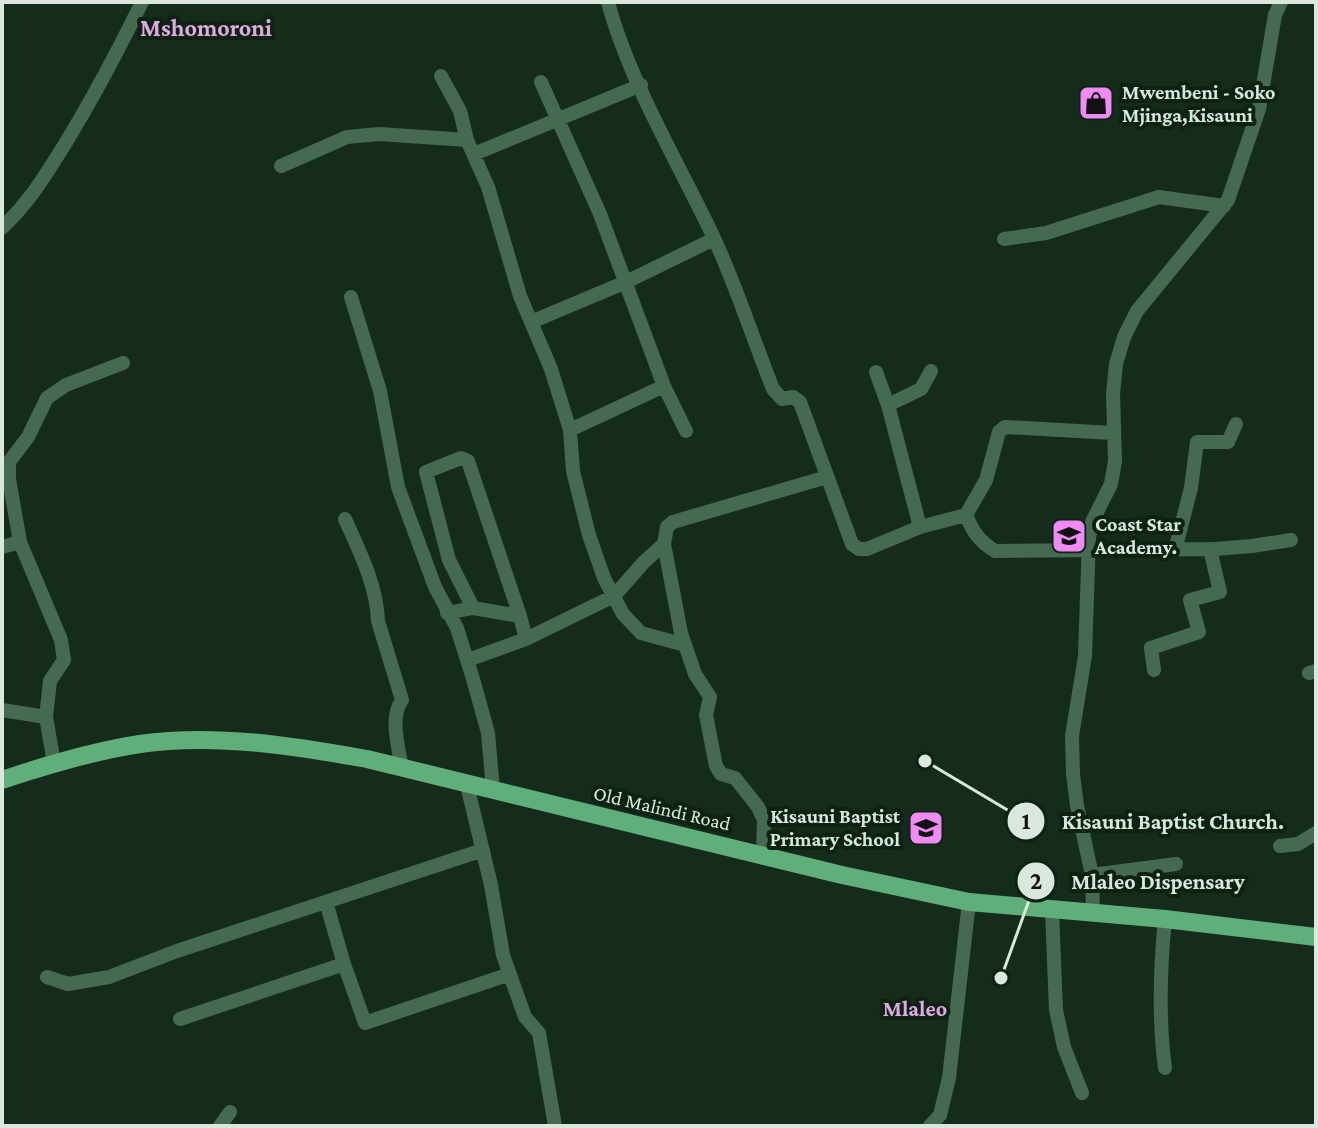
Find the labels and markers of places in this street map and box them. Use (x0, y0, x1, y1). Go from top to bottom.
place label: Mwembeni - Soko Mjinga,Kisauni (1122, 81, 1275, 127)
shop icon: Mwembeni - Soko Mjinga,Kisauni (1077, 84, 1115, 122)
place label: Coast Star Academy. (1094, 513, 1181, 558)
school or university icon: Coast Star Academy. (1050, 517, 1088, 555)
callout: Kisauni Baptist Church. (1006, 798, 1300, 844)
place label: Kisauni Baptist Primary School (770, 805, 901, 850)
school or university icon: Kisauni Baptist Primary School (907, 809, 945, 847)
callout: Mlaleo Dispensary (1016, 858, 1261, 904)

